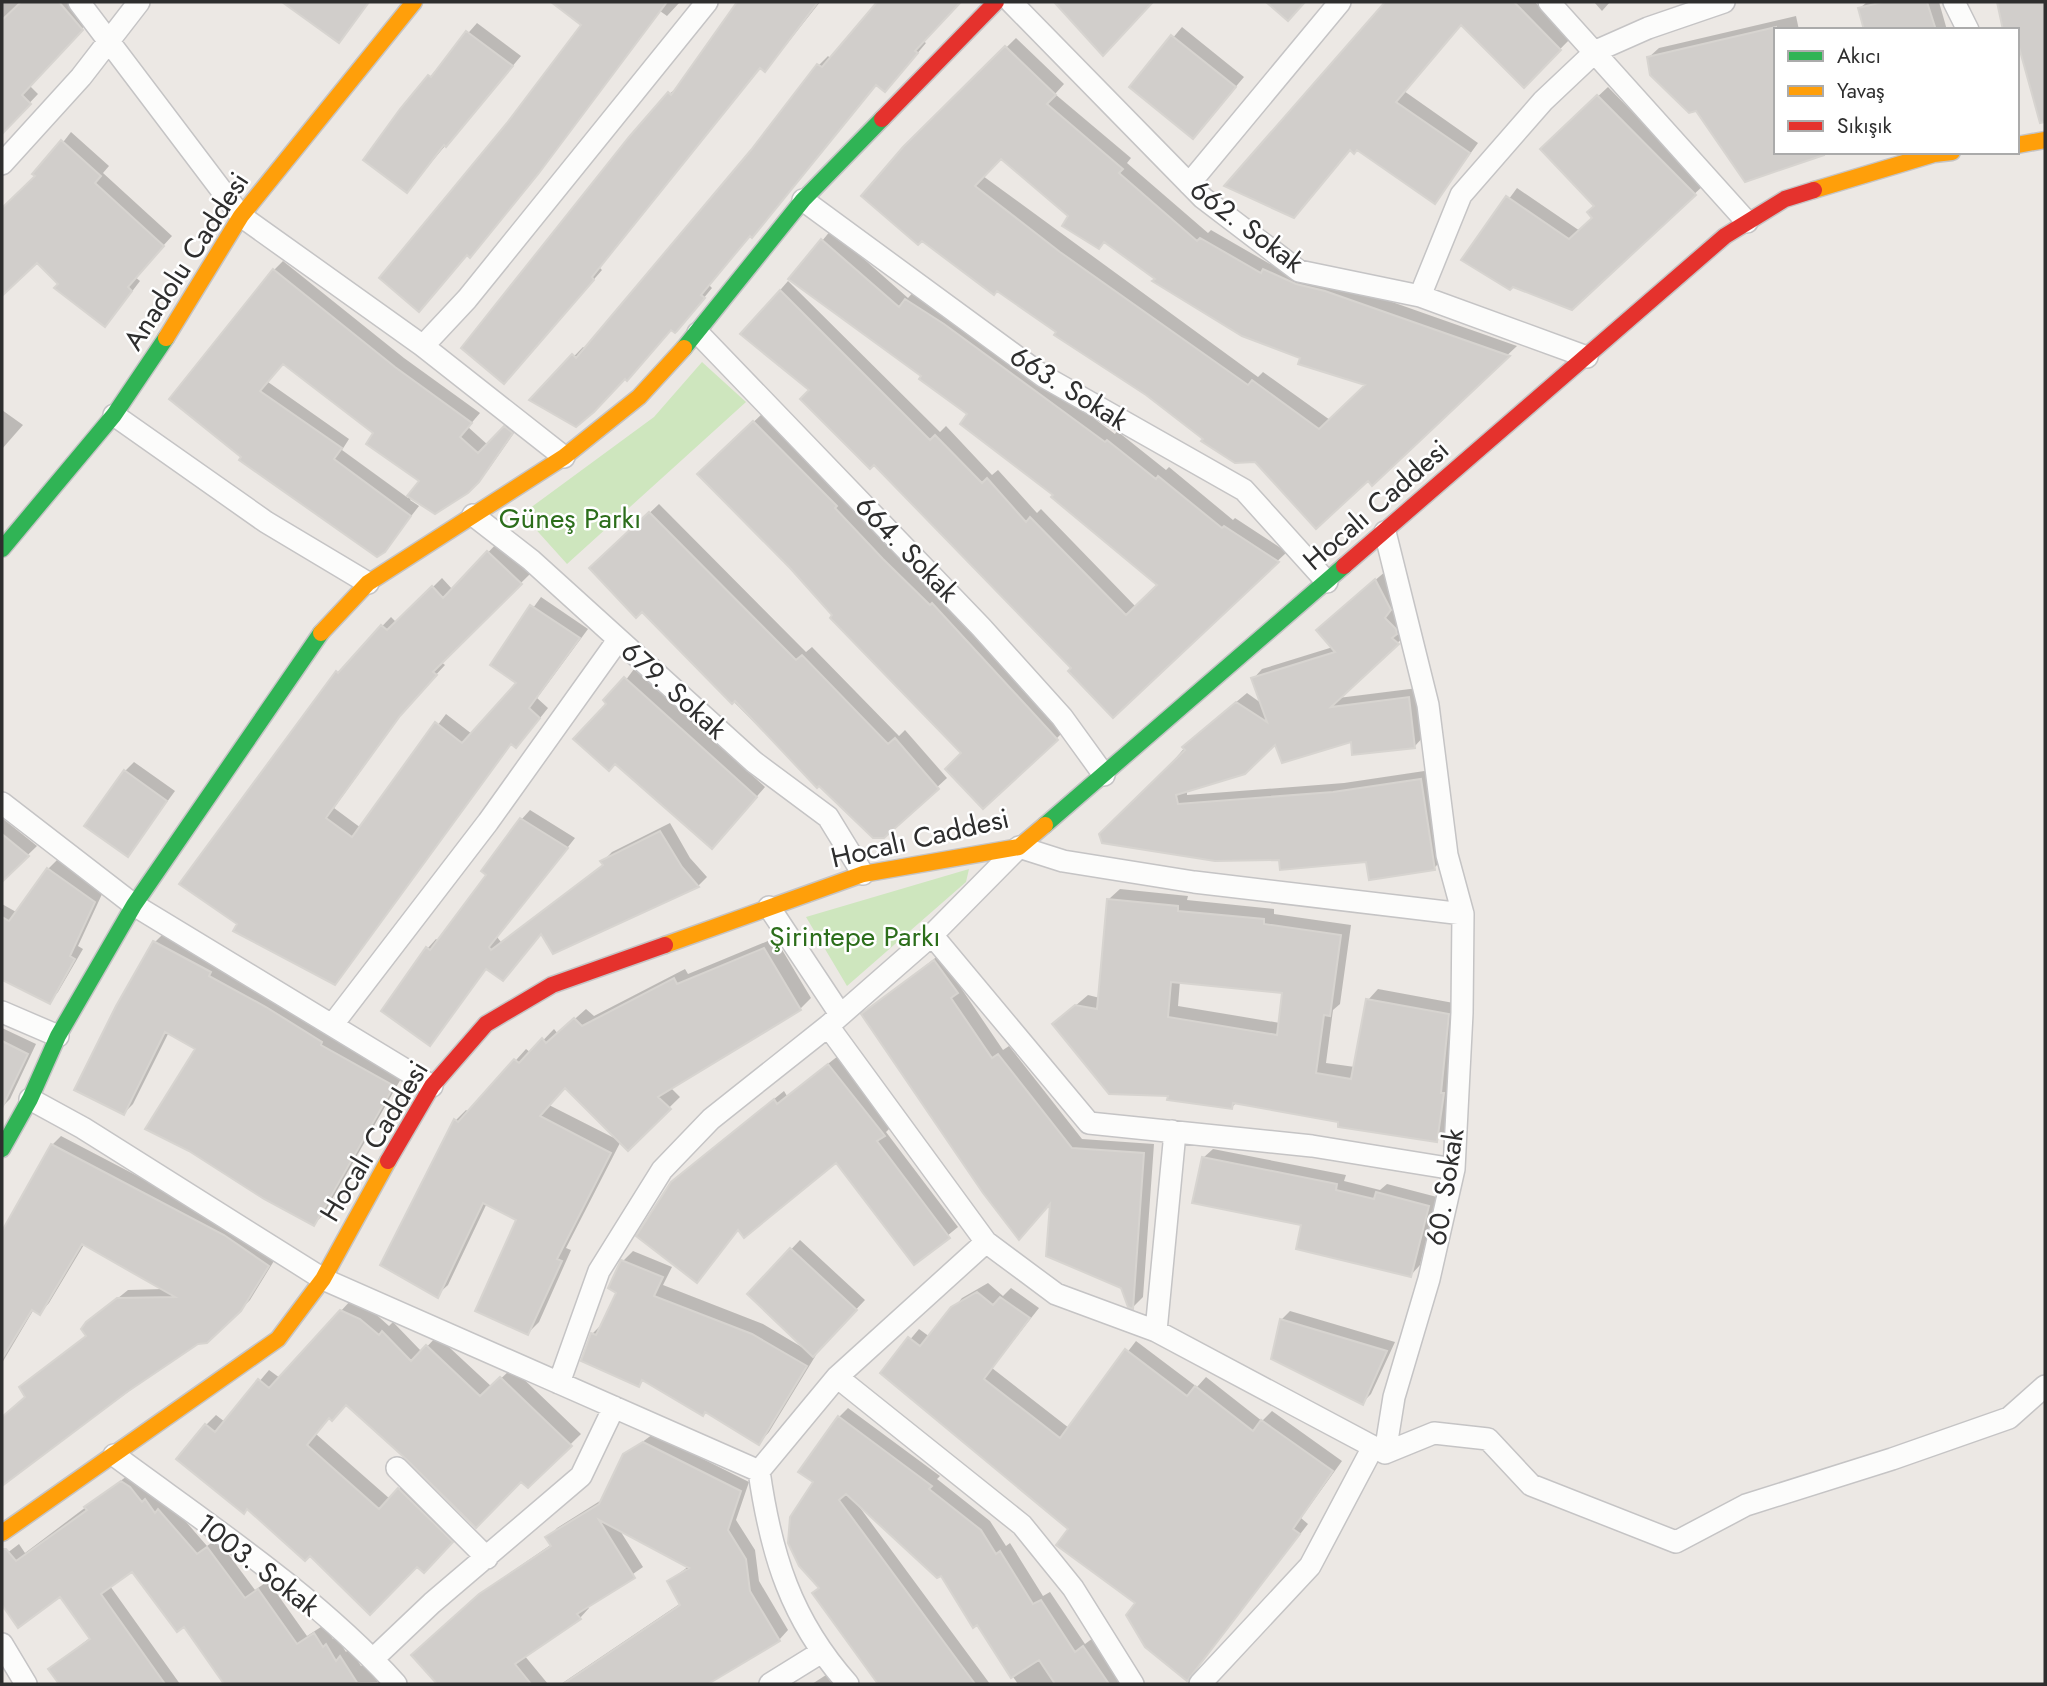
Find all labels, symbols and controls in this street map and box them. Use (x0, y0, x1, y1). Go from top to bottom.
legend (1774, 28, 2019, 154)
text: Akıcı (1837, 41, 1881, 71)
text: Yavaş (1837, 76, 1884, 106)
text: Sıkışık (1837, 111, 1893, 141)
street label: Anadolu Caddesi (113, 164, 259, 358)
street label: 662. Sokak (1181, 169, 1313, 283)
street label: 663. Sokak (1002, 335, 1137, 441)
street label: Hocalı Caddesi (1294, 430, 1458, 580)
street label: 664. Sokak (846, 487, 969, 612)
park label: Güneş Parkı (499, 498, 641, 539)
street label: 679. Sokak (612, 631, 737, 749)
street label: Hocalı Caddesi (827, 798, 1013, 878)
park label: Şirintepe Parkı (769, 916, 941, 957)
street label: Hocalı Caddesi (310, 1053, 438, 1229)
street label: 60. Sokak (1415, 1125, 1475, 1249)
street label: 1003. Sokak (188, 1504, 329, 1627)

